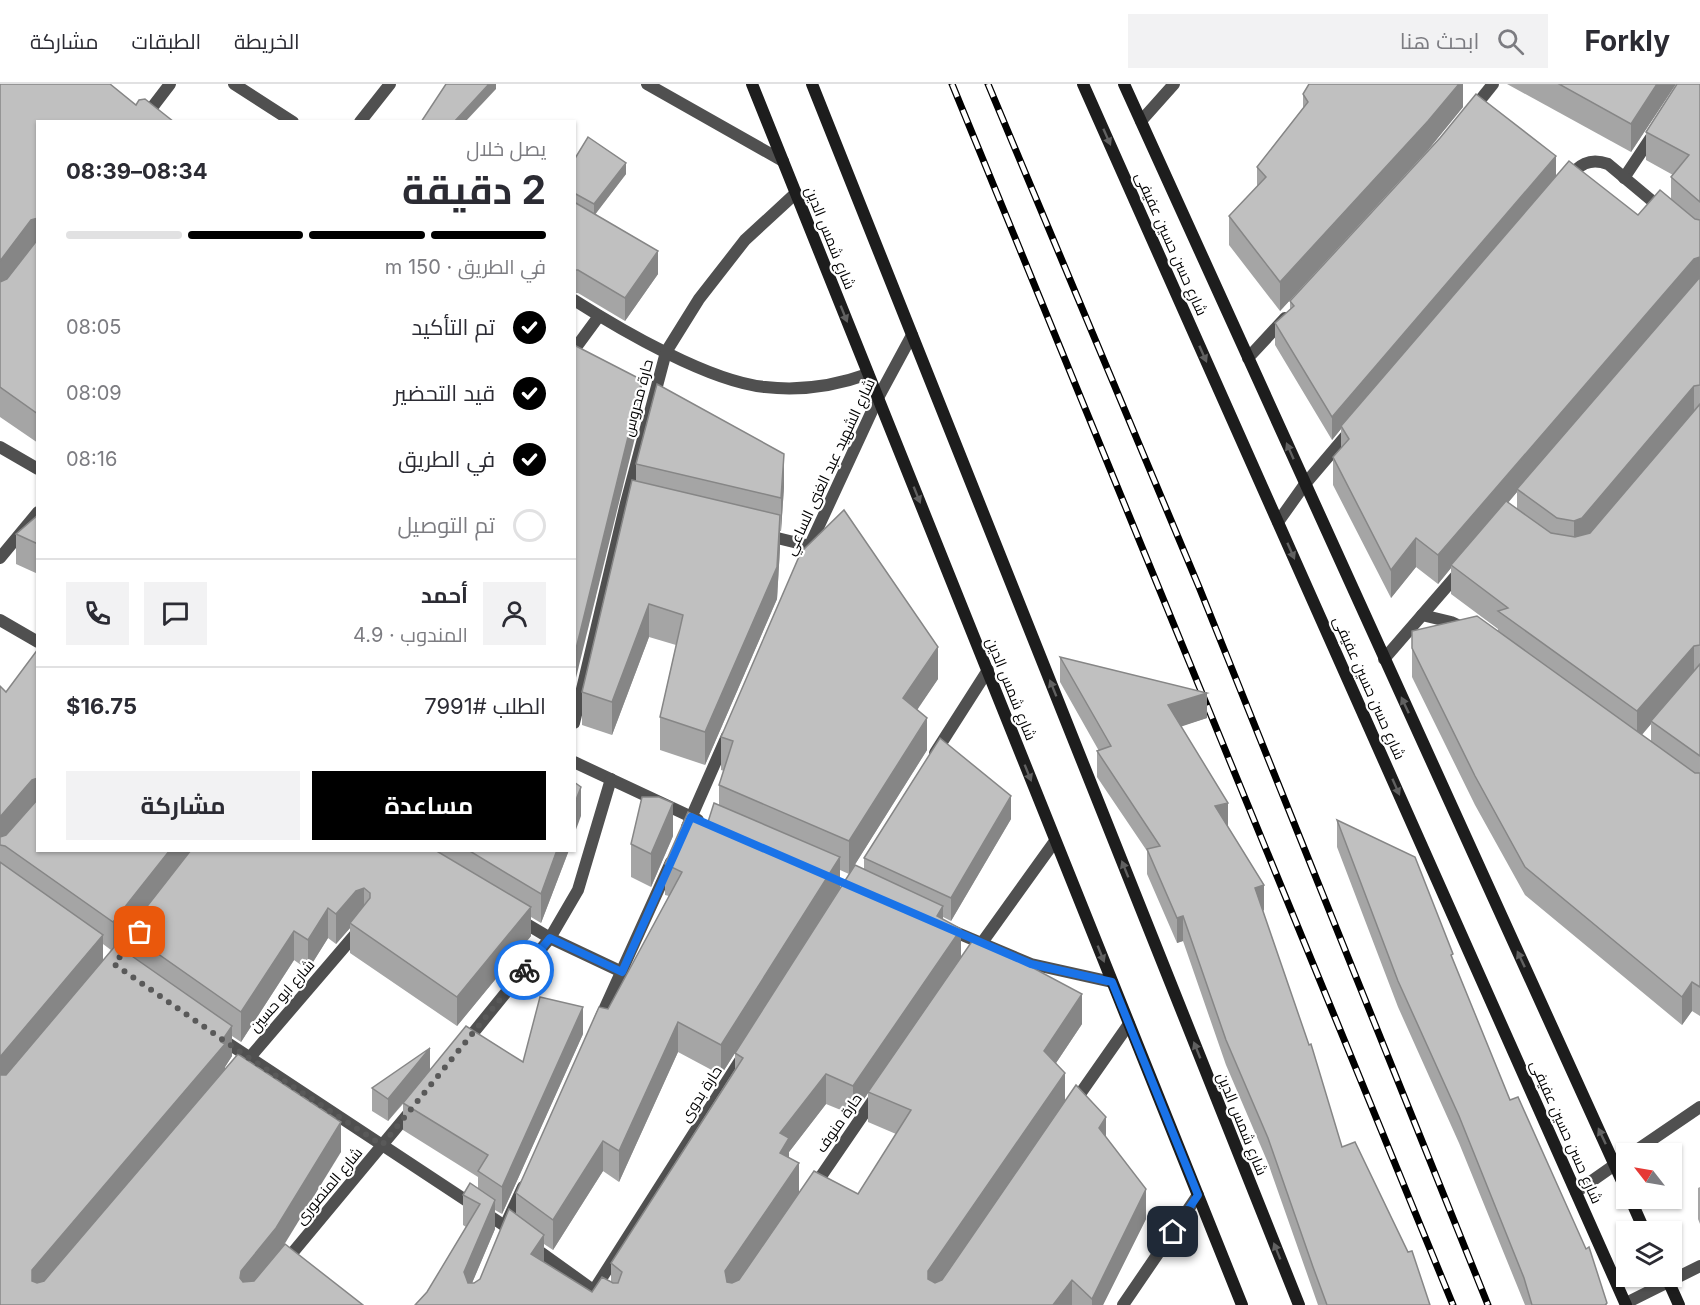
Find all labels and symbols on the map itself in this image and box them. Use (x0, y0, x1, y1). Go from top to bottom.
one-way arrow (1102, 129, 1112, 147)
street label: شارع حسن حسين عفيفى (1129, 169, 1212, 319)
street label: شارع شمس الدين (799, 184, 860, 293)
one-way arrow (840, 305, 849, 323)
one-way arrow (1199, 345, 1209, 363)
street label: حارة محروس (618, 357, 658, 439)
street label: شارع الشهيد عبد الغنى الساعي (780, 375, 882, 559)
one-way arrow (1284, 442, 1294, 460)
one-way arrow (912, 486, 922, 504)
one-way arrow (1286, 543, 1296, 561)
street label: شارع حسن حسين عفيفى (1327, 613, 1410, 763)
street label: شارع شمس الدين (980, 635, 1041, 744)
one-way arrow (1047, 679, 1057, 697)
one-way arrow (1400, 696, 1410, 714)
one-way arrow (1024, 764, 1033, 782)
one-way arrow (1392, 778, 1401, 796)
one-way arrow (1120, 860, 1129, 878)
pin (114, 906, 165, 957)
courier (494, 940, 554, 1000)
one-way arrow (1096, 946, 1106, 964)
one-way arrow (1516, 950, 1525, 967)
street label: شارع ابو حسين (245, 955, 320, 1037)
one-way arrow (1192, 1041, 1201, 1059)
street label: شارع حسن حسين عفيفى (1524, 1057, 1607, 1207)
street label: حارة بدوى (675, 1062, 727, 1126)
street label: شارع شمس الدين (1211, 1070, 1272, 1179)
street label: حارة منوف (811, 1089, 866, 1156)
one-way arrow (1597, 1128, 1606, 1145)
street label: شارع المنصورى (291, 1143, 368, 1229)
north arrow (1616, 1143, 1682, 1209)
pin (1147, 1206, 1198, 1257)
one-way arrow (1272, 1241, 1282, 1259)

